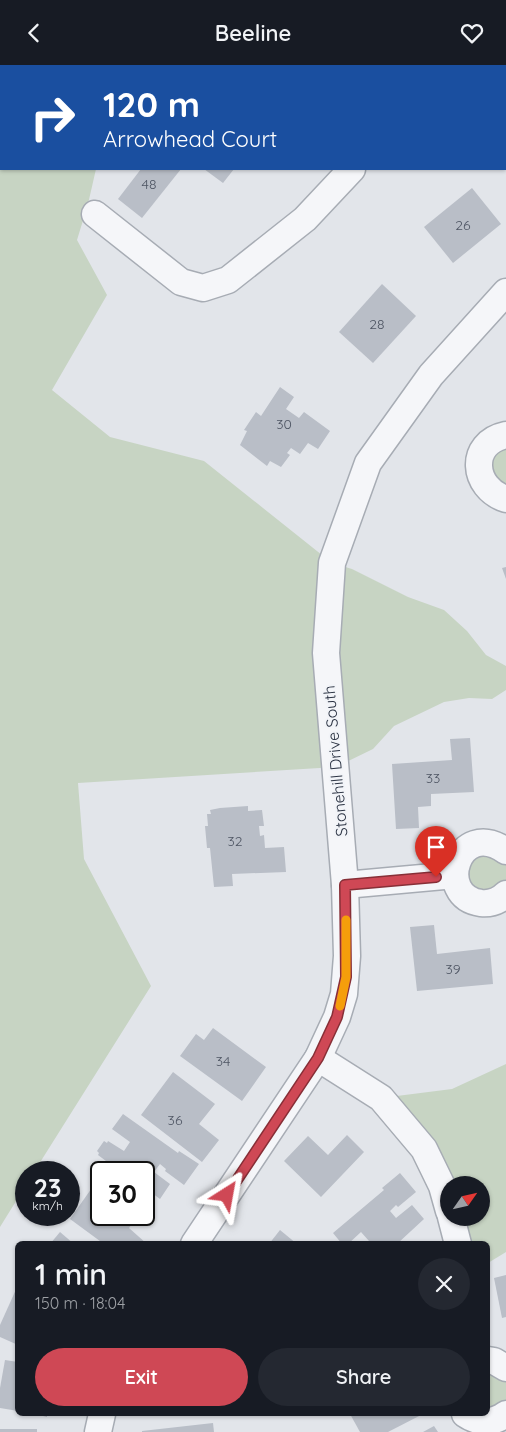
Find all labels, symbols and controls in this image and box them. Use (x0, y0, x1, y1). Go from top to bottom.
icon: back (20, 19, 48, 47)
text: Beeline (215, 19, 291, 47)
icon: heart (458, 19, 486, 47)
text: 120 m (103, 82, 200, 126)
icon: right (20, 85, 85, 150)
text: Arrowhead Court (103, 125, 277, 153)
house number: 48 (142, 175, 156, 193)
house number: 26 (455, 216, 471, 234)
house number: 28 (369, 315, 385, 333)
house number: 30 (276, 415, 292, 433)
street label: Stonehill Drive South (318, 685, 352, 837)
house number: 33 (426, 769, 440, 787)
pin (415, 826, 457, 877)
house number: 32 (227, 832, 243, 850)
icon: arrive (422, 833, 450, 861)
house number: 39 (445, 960, 461, 978)
house number: 34 (216, 1052, 230, 1070)
house number: 36 (168, 1111, 183, 1129)
speed limit sign: 30 (90, 1161, 155, 1226)
position arrow (200, 1168, 252, 1220)
text: 23 (34, 1172, 61, 1203)
north arrow (440, 1176, 490, 1226)
map controls (440, 1176, 490, 1226)
text: km/h (32, 1198, 63, 1213)
text: 1 min (35, 1255, 107, 1293)
button: close (418, 1258, 470, 1310)
text: 150 m · 18:04 (35, 1293, 125, 1313)
button: Exit (35, 1348, 248, 1406)
button: Share (258, 1348, 470, 1406)

